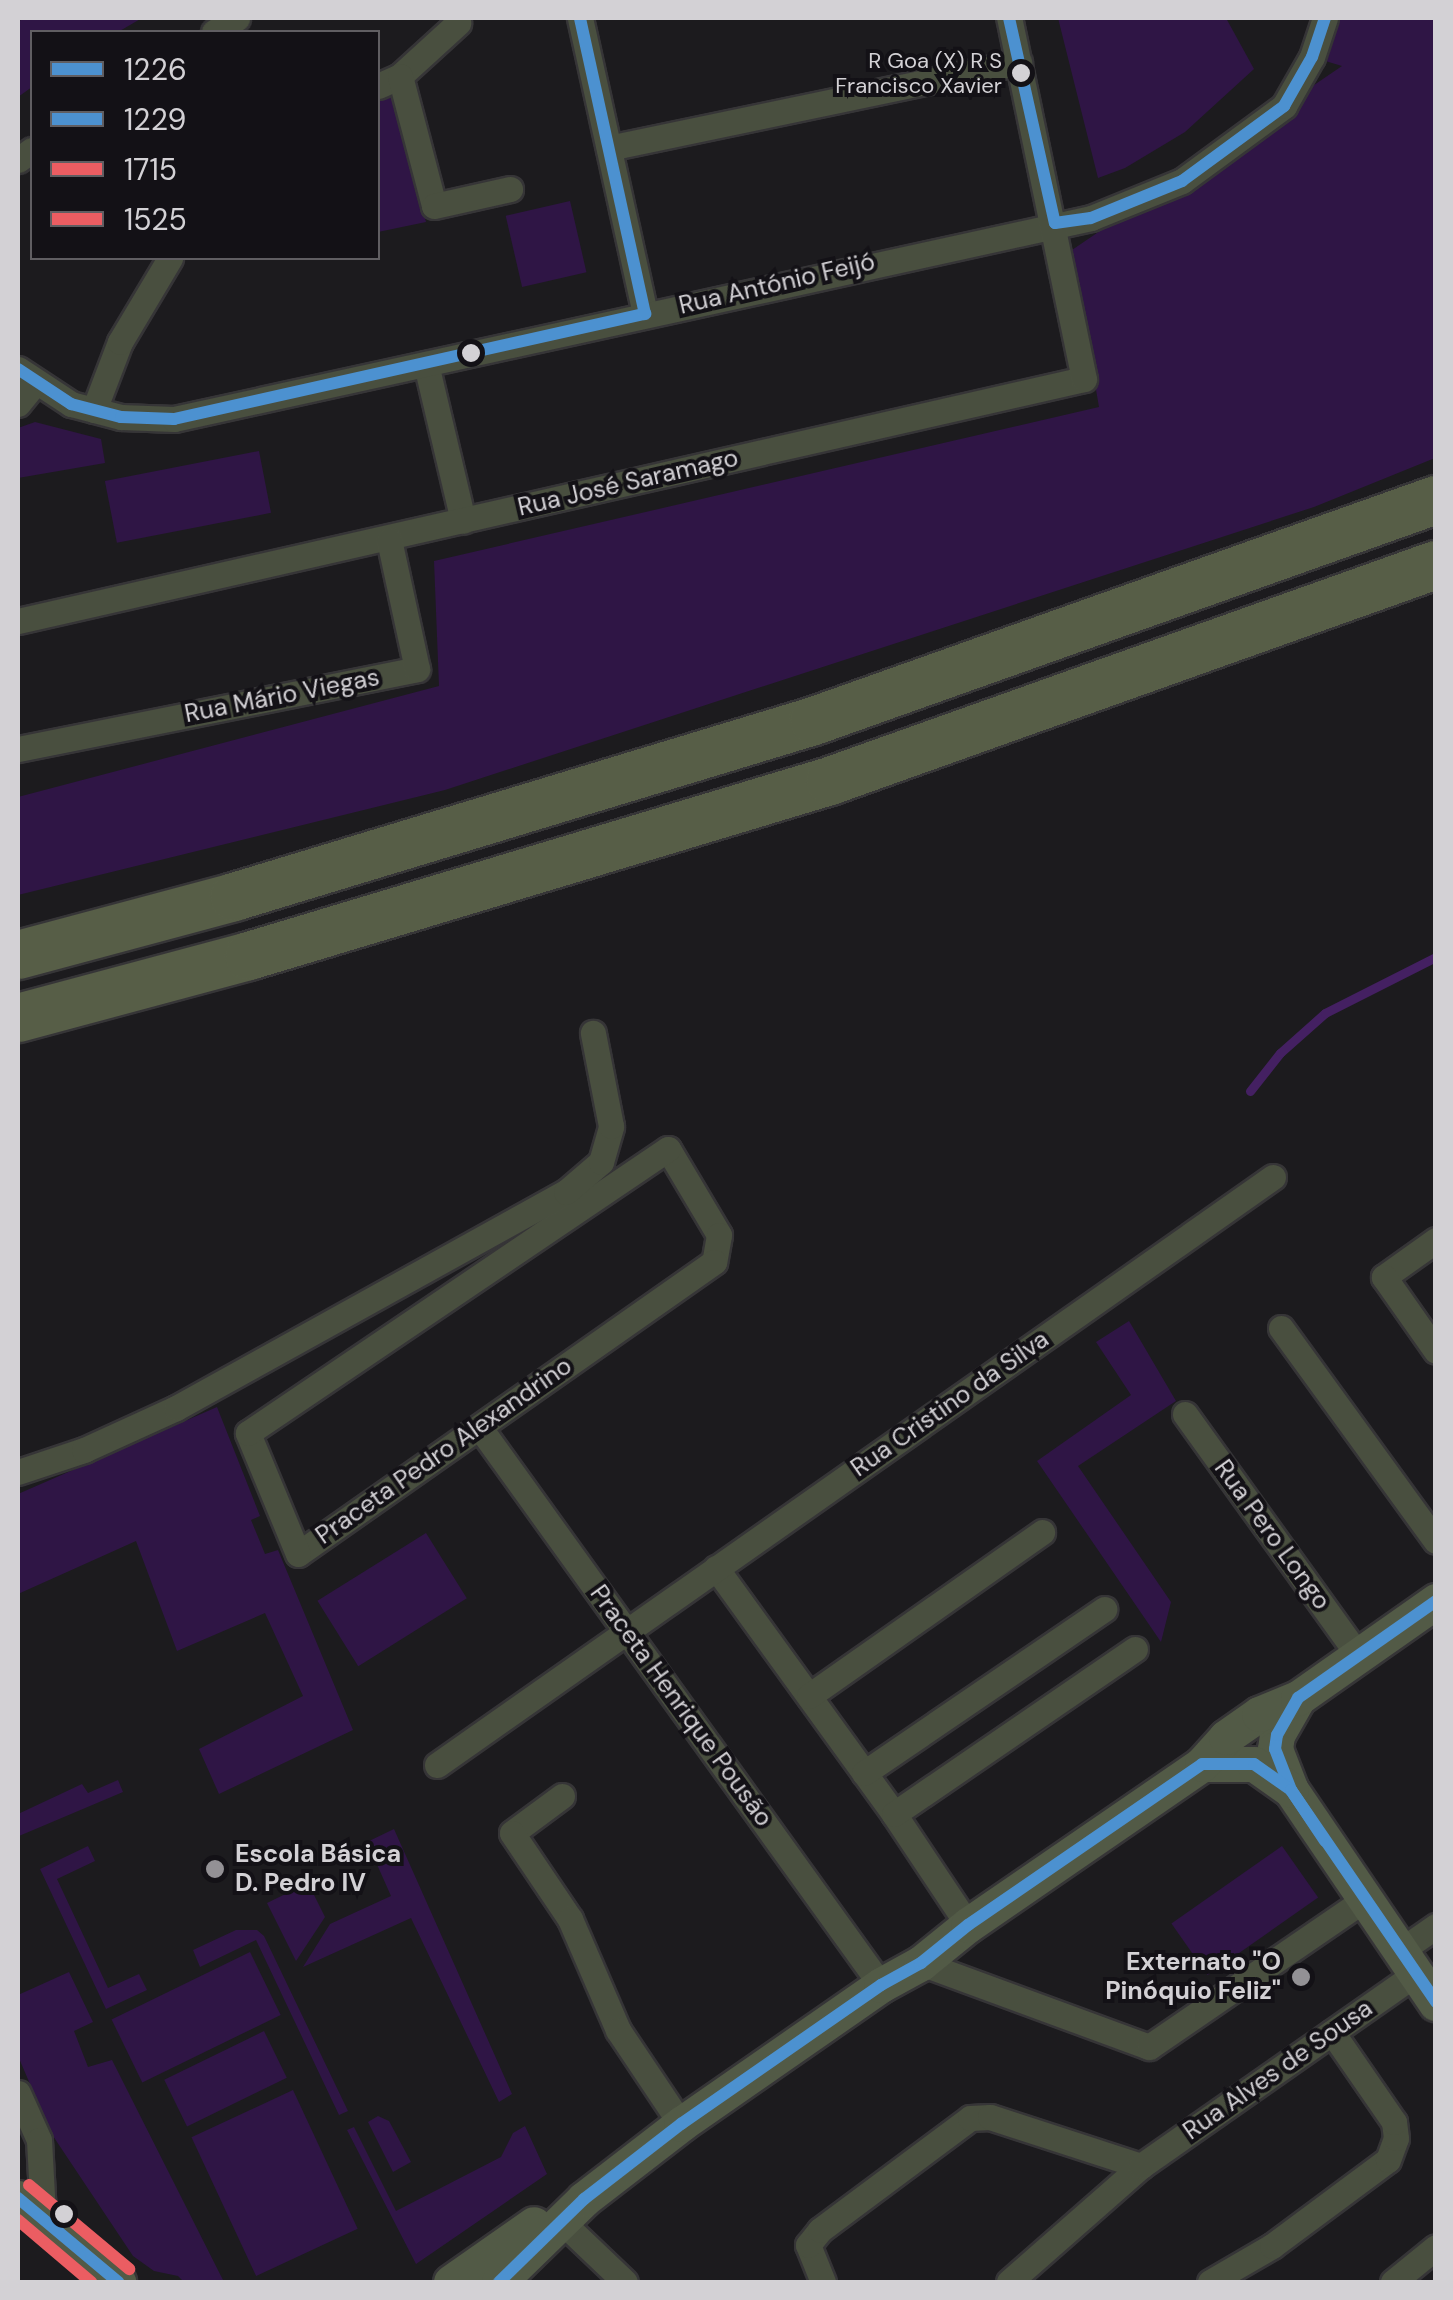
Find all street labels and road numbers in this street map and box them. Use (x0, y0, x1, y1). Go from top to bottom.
street label: Rua António Feijó (676, 247, 878, 321)
street label: Rua José Saramago (515, 443, 741, 523)
street label: Rua Mário Viegas (182, 662, 382, 730)
street label: Rua Cristino da Silva (845, 1324, 1055, 1484)
street label: Praceta Pedro Alexandrino (310, 1351, 578, 1551)
street label: Rua Pero Longo (1208, 1454, 1336, 1616)
street label: Praceta Henrique Pousão (583, 1579, 779, 1833)
street label: Rua Alves de Sousa (1178, 1994, 1378, 2146)

